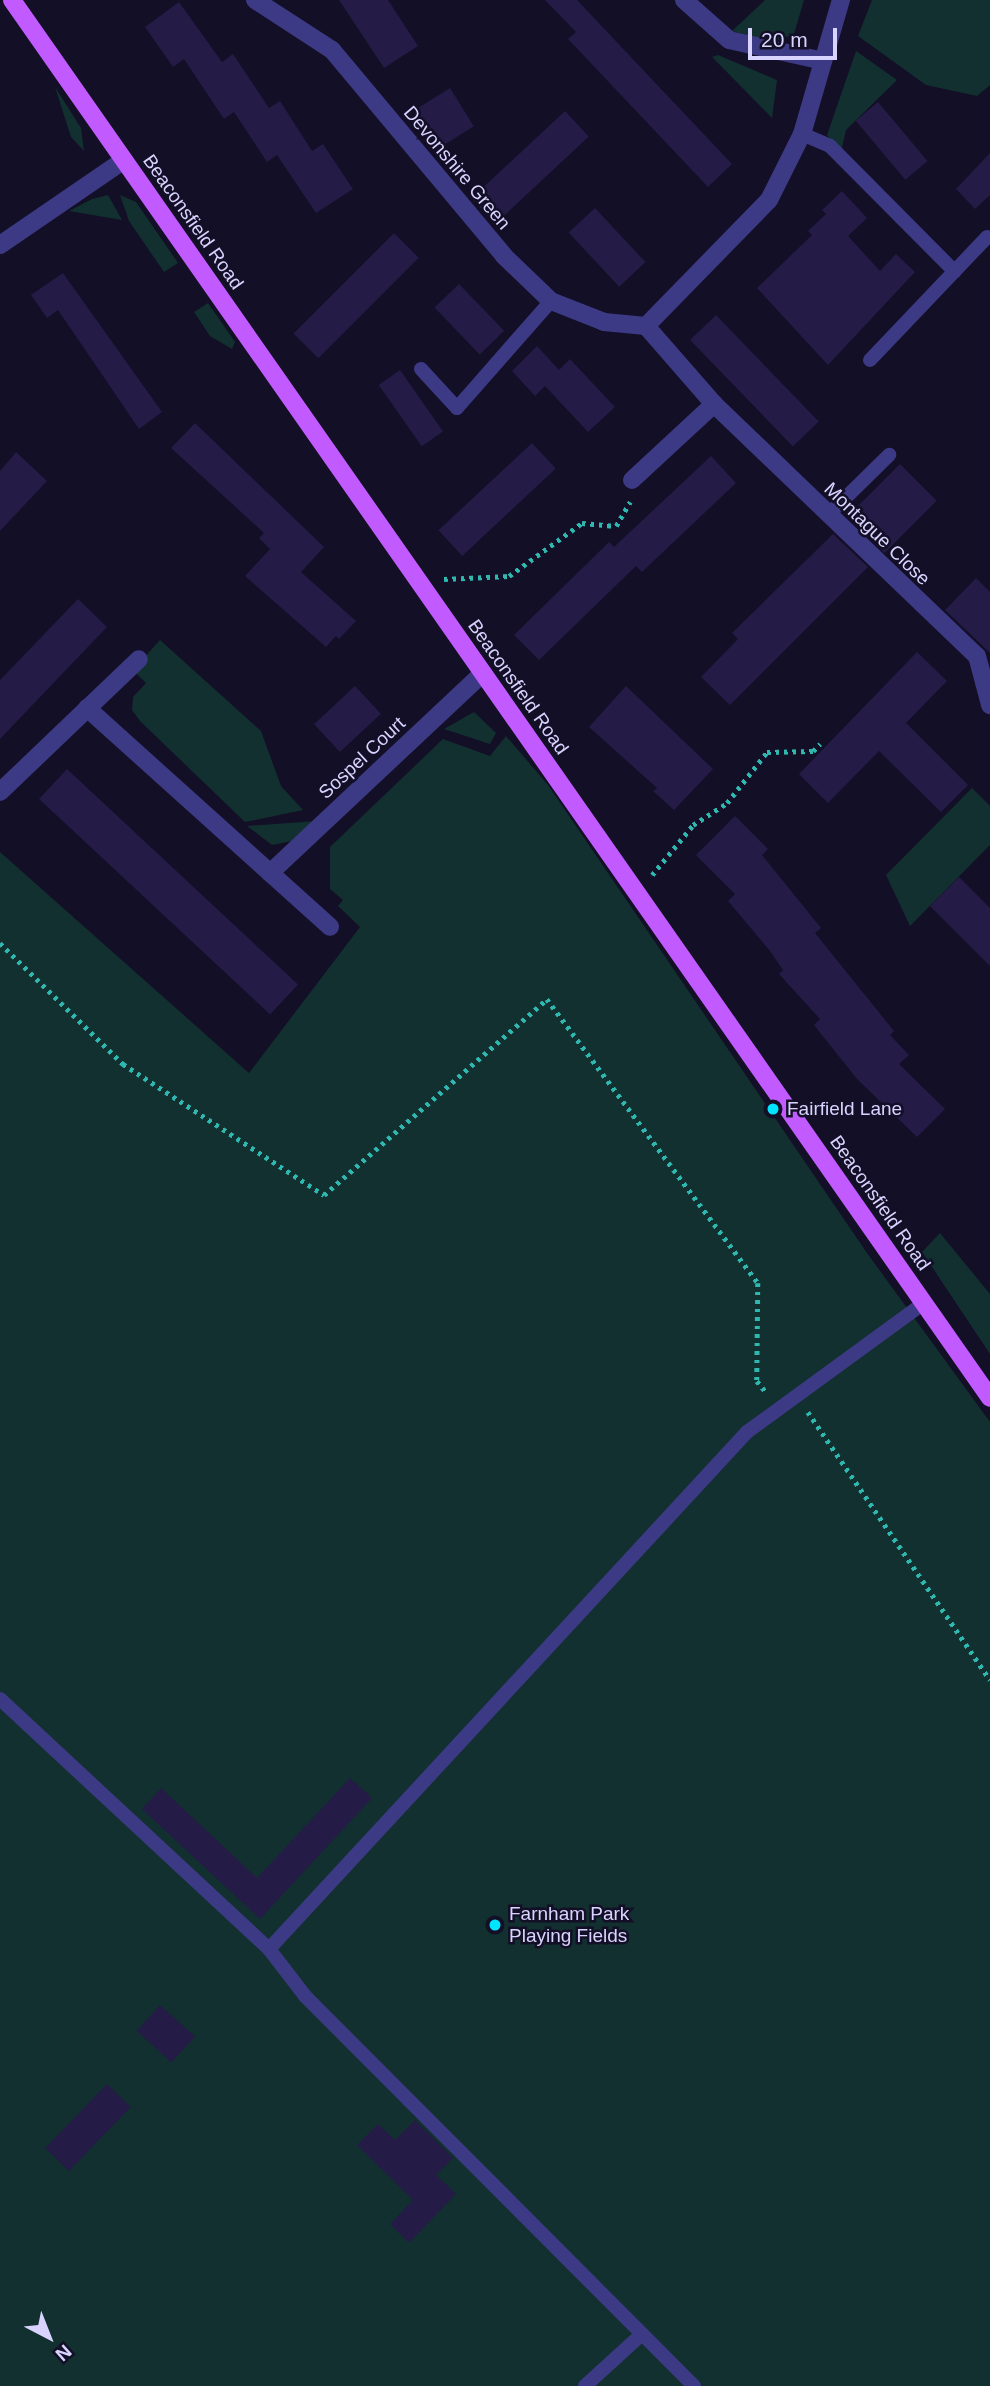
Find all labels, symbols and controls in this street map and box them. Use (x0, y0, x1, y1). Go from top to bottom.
scale bar (752, 14, 841, 58)
text: 20 m (761, 28, 808, 51)
street label: Devonshire Green (399, 102, 515, 234)
street label: Beaconsfield Road (138, 150, 248, 294)
street label: Montague Close (819, 478, 935, 590)
street label: Beaconsfield Road (463, 615, 573, 759)
street label: Sospel Court (314, 712, 410, 804)
place label: Fairfield Lane (787, 1098, 902, 1120)
marker: Fairfield Lane (765, 1101, 781, 1117)
street label: Beaconsfield Road (825, 1131, 935, 1275)
place label: Farnham Park Playing Fields (509, 1903, 629, 1947)
marker: Farnham Park Playing Fields (487, 1917, 503, 1933)
north arrow (14, 2302, 84, 2372)
text: N (51, 2341, 76, 2365)

